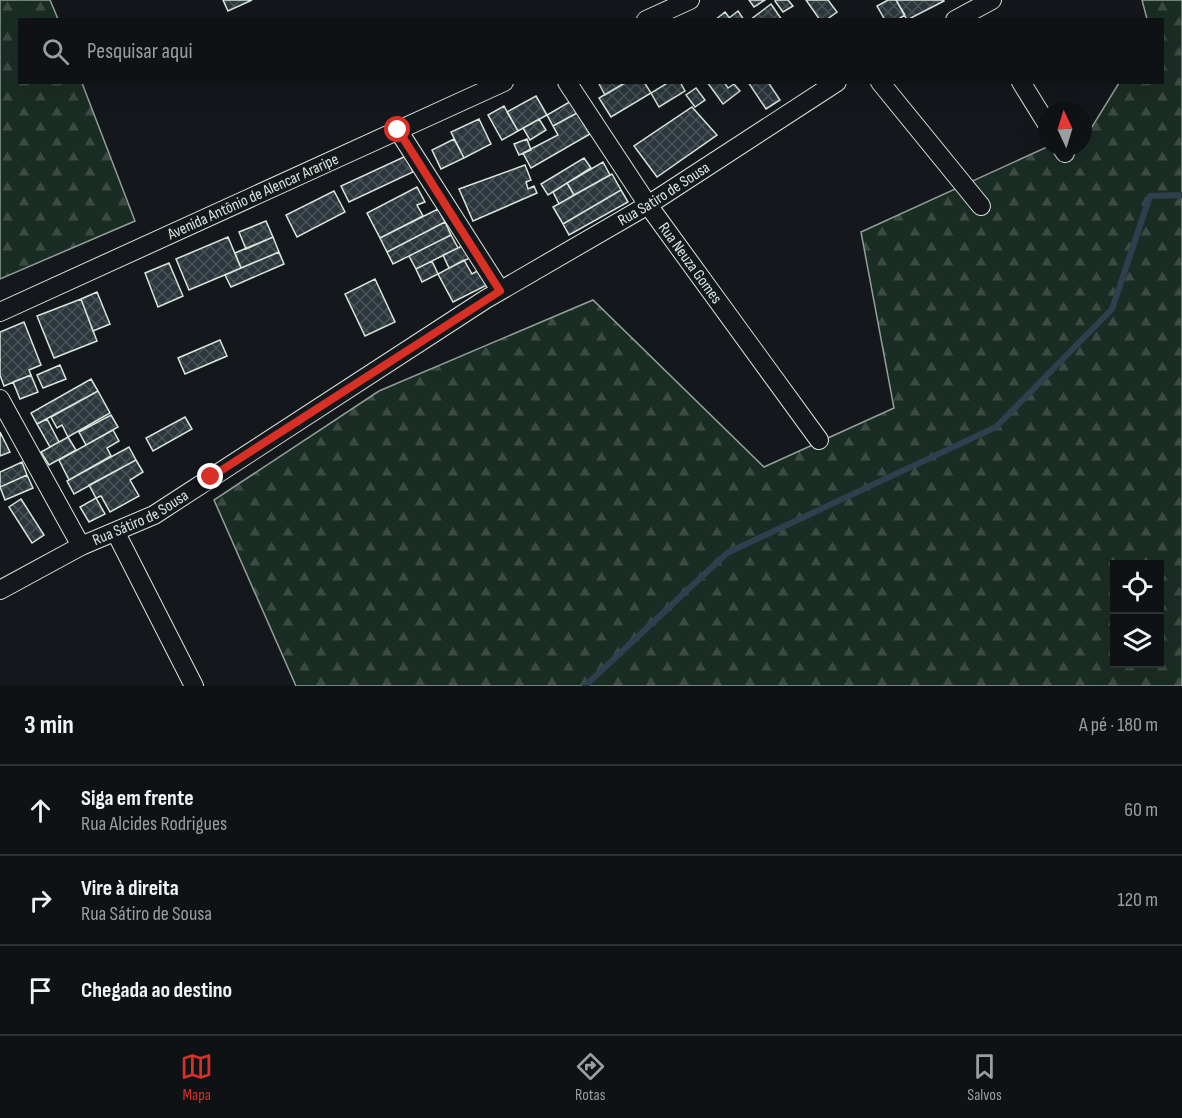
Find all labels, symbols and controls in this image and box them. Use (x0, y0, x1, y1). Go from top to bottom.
search box (18, 18, 1164, 84)
icon: search (39, 35, 72, 68)
text: Pesquisar aqui (87, 38, 192, 65)
north arrow (1038, 102, 1092, 156)
route start (384, 116, 410, 142)
street label: Avenida Antônio de Alencar Araripe (164, 149, 341, 244)
street label: Rua Satiro de Sousa (614, 158, 713, 230)
street label: Rua Neuza Gomes (654, 219, 726, 307)
route end (197, 463, 223, 489)
street label: Rua Sátiro de Sousa (90, 486, 192, 550)
map controls (1110, 560, 1164, 668)
button: locate (1110, 560, 1164, 614)
button: layers (1110, 614, 1164, 668)
text: 3 min (24, 710, 74, 741)
text: A pé · 180 m (1079, 713, 1158, 737)
text: Siga em frente (81, 785, 194, 812)
icon: ahead (24, 794, 57, 827)
text: 60 m (1124, 798, 1158, 822)
text: Rua Alcides Rodrigues (81, 812, 227, 836)
text: Vire à direita (81, 875, 179, 902)
icon: right (24, 884, 57, 917)
text: 120 m (1118, 888, 1158, 912)
text: Rua Sátiro de Sousa (81, 902, 212, 926)
icon: arrive (24, 974, 57, 1007)
text: Chegada ao destino (81, 977, 232, 1004)
tab: Mapa (180, 1050, 213, 1105)
tab: Rotas (574, 1050, 607, 1105)
tab: Salvos (967, 1050, 1002, 1105)

